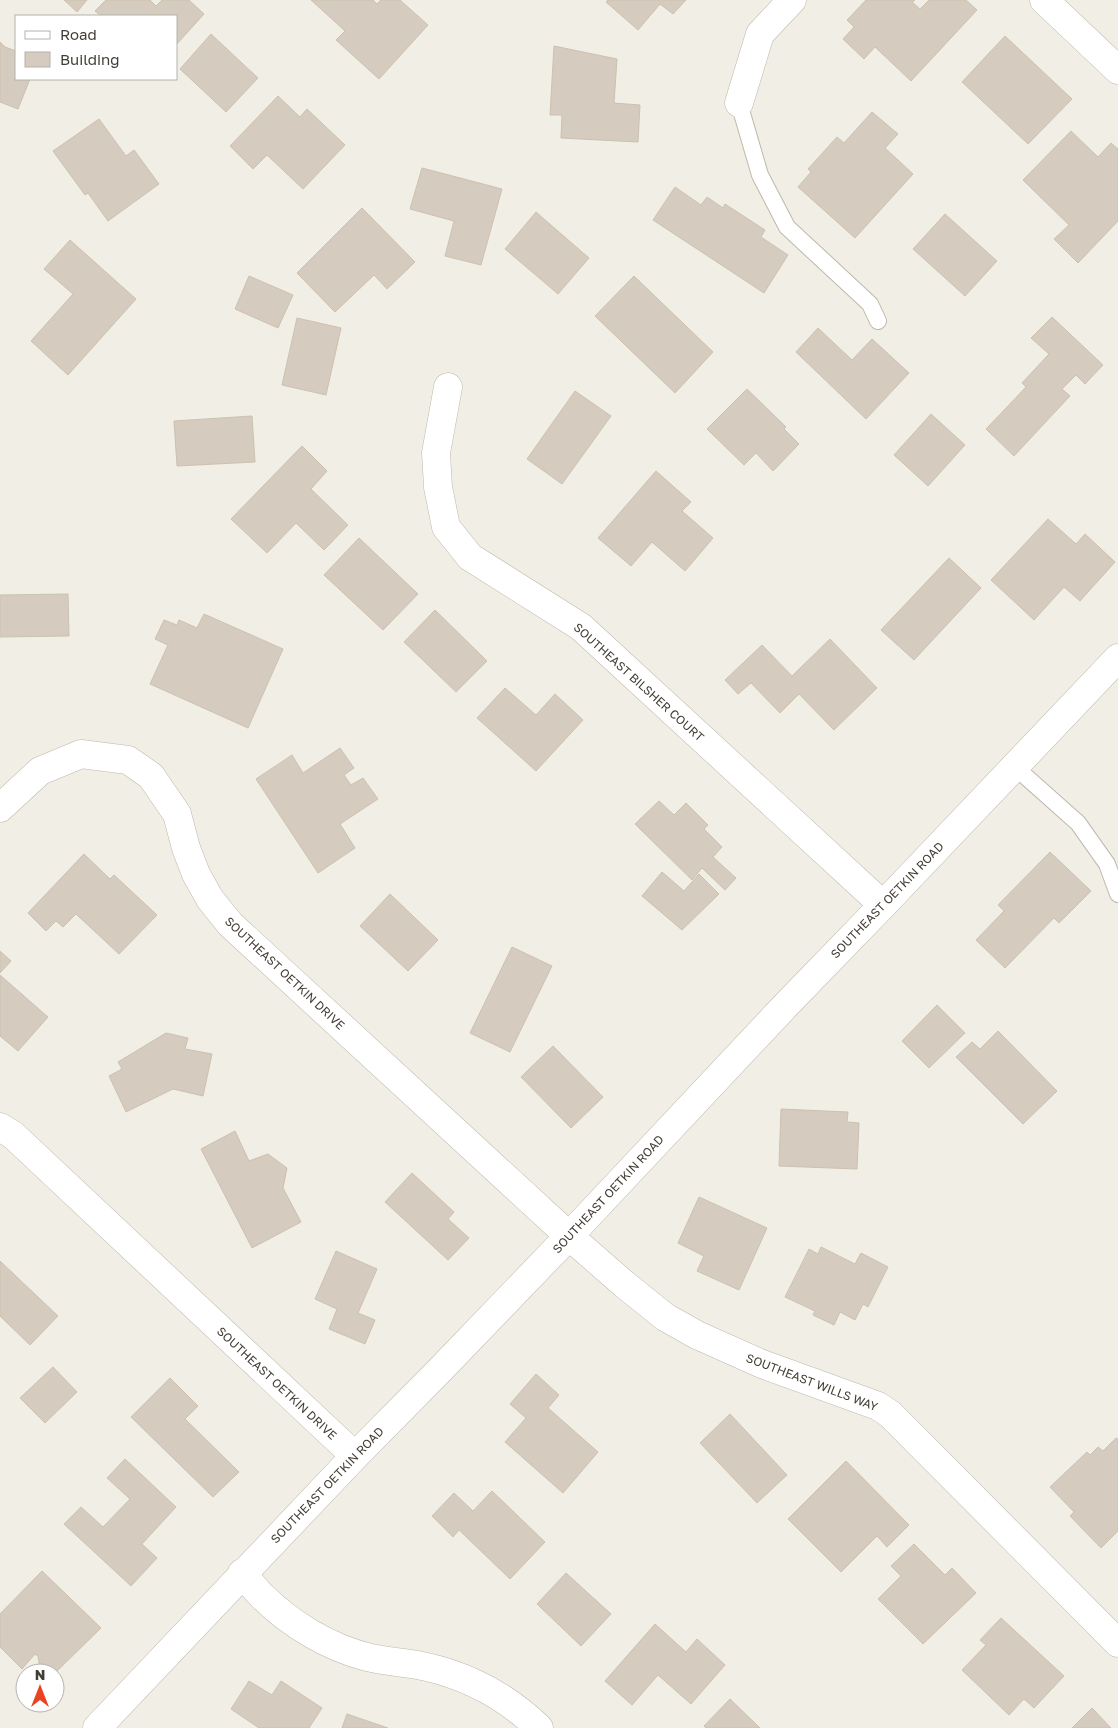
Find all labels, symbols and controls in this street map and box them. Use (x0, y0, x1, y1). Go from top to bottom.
legend (15, 15, 178, 80)
text: Road (60, 25, 97, 43)
text: Building (60, 50, 120, 68)
street label: SOUTHEAST BILSHER COURT (571, 620, 708, 745)
street label: SOUTHEAST OETKIN ROAD (827, 839, 947, 961)
street label: SOUTHEAST OETKIN DRIVE (222, 913, 348, 1033)
street label: SOUTHEAST OETKIN ROAD (549, 1132, 667, 1256)
street label: SOUTHEAST OETKIN DRIVE (214, 1323, 340, 1443)
street label: SOUTHEAST WILLS WAY (744, 1350, 880, 1414)
street label: SOUTHEAST OETKIN ROAD (267, 1424, 387, 1546)
north arrow (15, 1663, 65, 1713)
text: N (35, 1666, 45, 1683)

